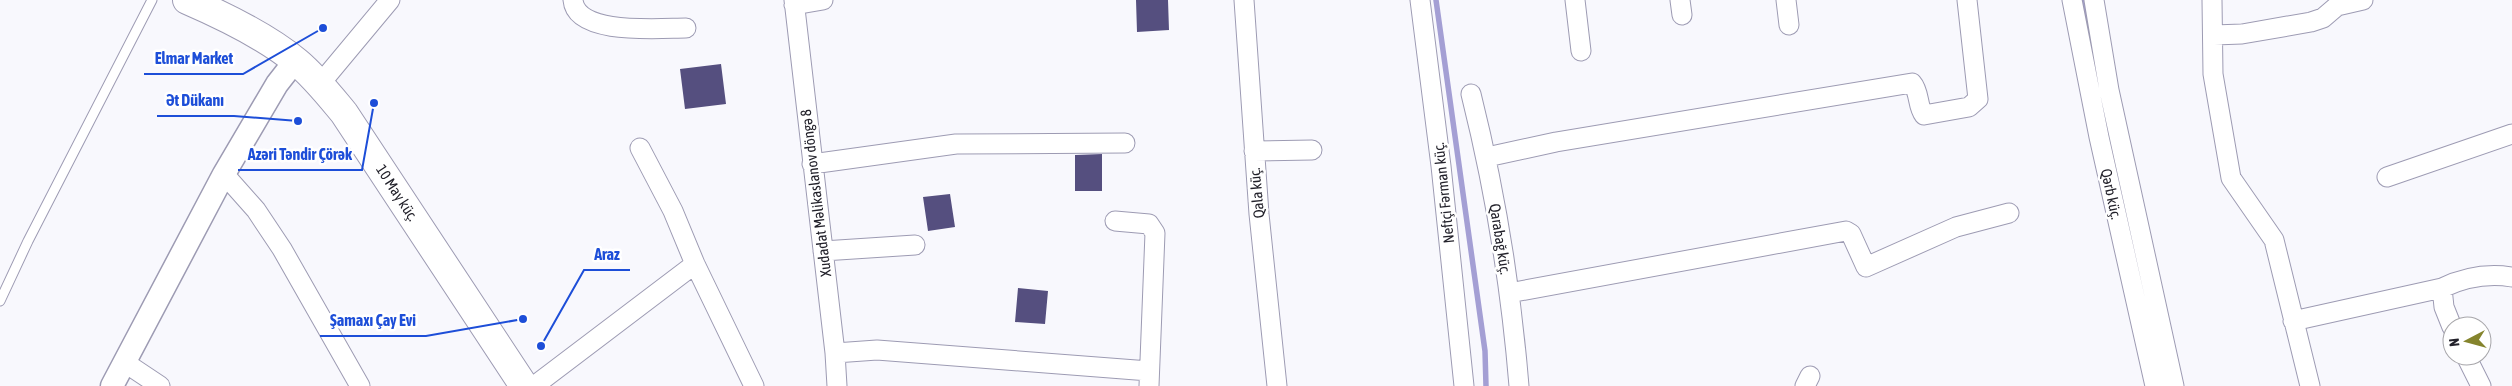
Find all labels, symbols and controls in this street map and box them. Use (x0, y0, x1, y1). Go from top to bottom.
callout: Elmar Market (144, 43, 243, 74)
text: Elmar Market (155, 49, 234, 67)
callout: Ət Dükanı (157, 85, 234, 116)
text: Ət Dükanı (166, 91, 224, 109)
street label: Xudadat Məlikaslanov döngə 8 (797, 108, 834, 278)
callout: Azəri Təndir Çörək (238, 139, 362, 170)
street label: Neftçi Fərman küç. (1430, 142, 1457, 244)
text: Azəri Təndir Çörək (247, 145, 353, 163)
street label: 10 May küç. (373, 161, 422, 224)
street label: Qala küç. (1246, 167, 1267, 219)
street label: Qərb küç. (2098, 167, 2125, 221)
street label: Qarabağ küç. (1487, 202, 1515, 276)
callout: Araz (584, 239, 630, 270)
text: Araz (593, 245, 620, 263)
callout: Şamaxı Çay Evi (320, 305, 426, 336)
text: Şamaxı Çay Evi (330, 311, 416, 329)
north arrow (2442, 316, 2492, 366)
text: N (2446, 337, 2462, 347)

